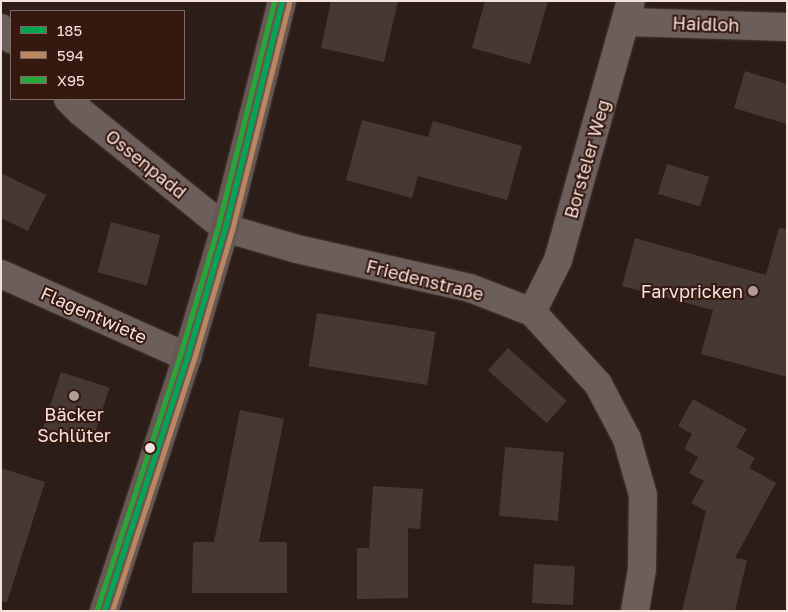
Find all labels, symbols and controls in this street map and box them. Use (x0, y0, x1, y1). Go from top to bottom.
legend (10, 10, 185, 100)
street label: Haidloh (672, 12, 740, 36)
text: 185 (57, 21, 82, 39)
text: 594 (57, 46, 84, 64)
text: X95 (57, 71, 85, 89)
street label: Borsteler Weg (560, 97, 614, 221)
street label: Ossenpadd (101, 125, 191, 203)
street label: Friedenstraße (364, 255, 486, 305)
place label: Farvpricken (641, 280, 743, 302)
street label: Flagentwiete (38, 282, 150, 348)
marker: Farvpricken (747, 285, 759, 297)
marker: Bäcker Schlüter (68, 390, 80, 402)
place label: Bäcker Schlüter (37, 404, 111, 446)
unlabelled marker (145, 443, 155, 453)

